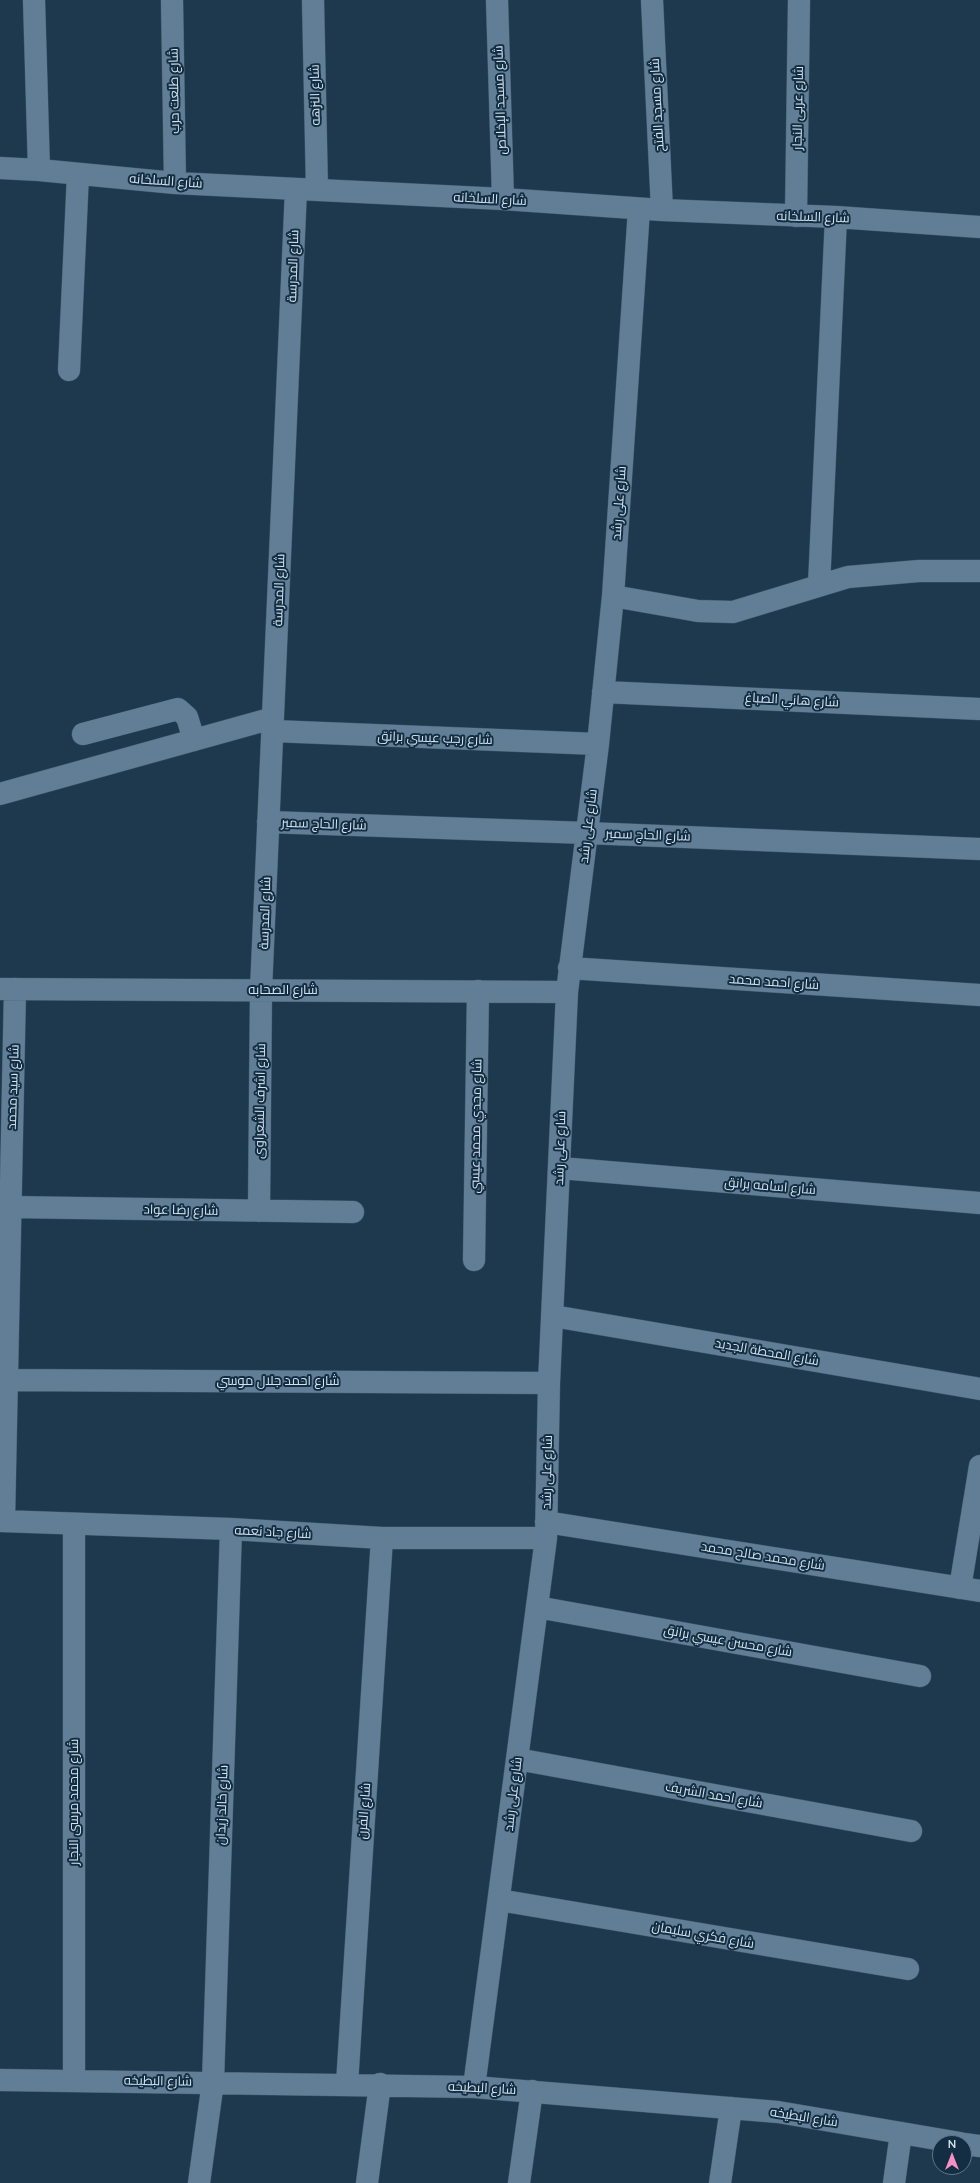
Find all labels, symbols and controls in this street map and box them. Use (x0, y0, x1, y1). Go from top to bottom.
street label: شارع مسجد الإخلاص (490, 45, 510, 155)
street label: شارع طلعت حرب (165, 48, 183, 134)
street label: شارع مسجد الفتح (647, 58, 667, 152)
street label: شارع النزهه (307, 64, 323, 126)
street label: شارع عربى النجار (789, 66, 807, 150)
street label: شارع السلخانه (129, 171, 203, 191)
street label: شارع السلخانه (453, 189, 527, 209)
street label: شارع السلخانه (776, 208, 850, 226)
street label: شارع المدرسة (284, 229, 302, 303)
street label: شارع على رشد (609, 465, 629, 541)
street label: شارع المدرسة (270, 553, 288, 627)
street label: شارع هاني الصباغ (745, 690, 839, 710)
street label: شارع رجب عيسي برانق (377, 728, 493, 748)
street label: شارع على رشد (576, 788, 600, 864)
street label: شارع الحاج سمير (281, 815, 367, 833)
street label: شارع الحاج سمير (605, 826, 691, 844)
street label: شارع المدرسة (256, 876, 274, 950)
street label: شارع احمد محمد (728, 971, 820, 993)
street label: شارع الصحابه (248, 982, 318, 998)
street label: شارع اشرف الشعراوى (251, 1043, 269, 1159)
street label: شارع سيد محمد (4, 1044, 22, 1130)
street label: شارع مجدي محمد عيسي (467, 1058, 485, 1194)
street label: شارع على رشد (551, 1111, 569, 1185)
street label: شارع اسامه برانق (724, 1174, 816, 1198)
street label: شارع رضا عواد (144, 1202, 218, 1218)
street label: شارع المحطة الجديد (714, 1335, 820, 1369)
street label: شارع احمد جلال موسي (216, 1373, 340, 1389)
street label: شارع على رشد (539, 1435, 555, 1509)
street label: شارع جاد نعمه (234, 1522, 312, 1542)
street label: شارع محمد صالح محمد (700, 1539, 826, 1573)
street label: شارع محسن عيسي برانق (662, 1622, 794, 1660)
street label: شارع محمد مرسى النجار (66, 1739, 82, 1865)
street label: شارع على رشد (501, 1756, 525, 1832)
street label: شارع خالد زيدان (213, 1765, 231, 1845)
street label: شارع احمد الشريف (664, 1779, 764, 1811)
street label: شارع الفرن (354, 1782, 374, 1840)
street label: شارع فكري سليمان (651, 1918, 755, 1952)
street label: شارع البطيخه (124, 2073, 192, 2089)
street label: شارع البطيخه (447, 2078, 517, 2098)
street label: شارع البطيخه (769, 2104, 839, 2130)
north arrow (932, 2135, 972, 2175)
text: N (948, 2137, 956, 2150)

